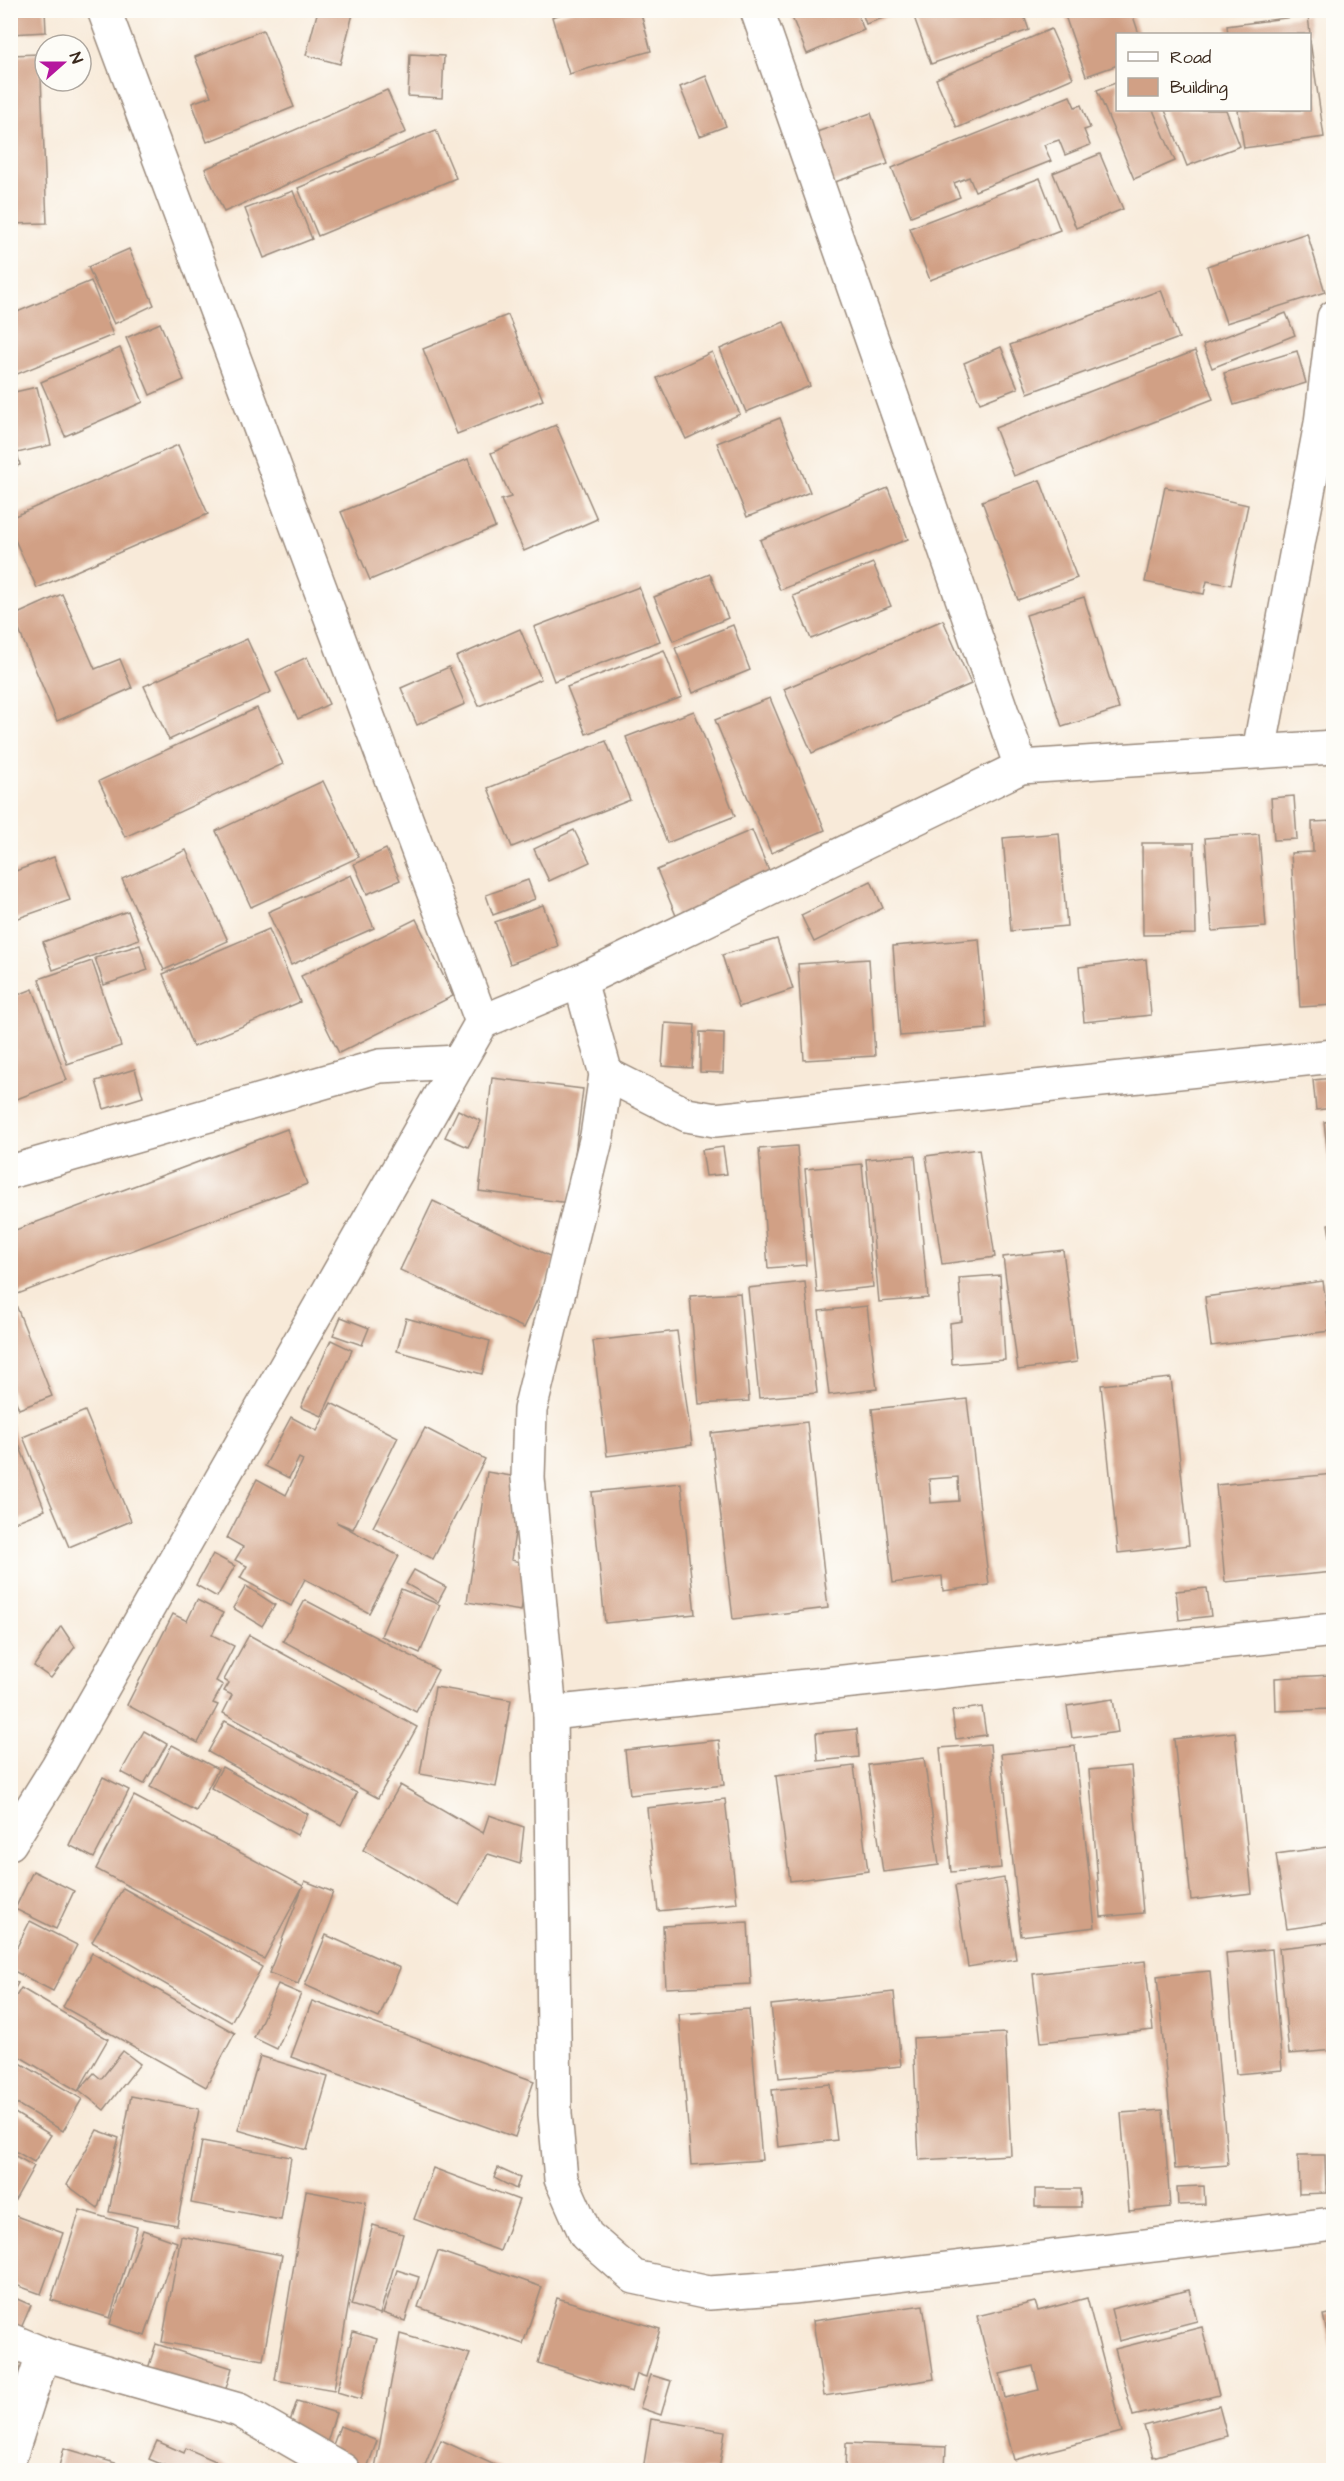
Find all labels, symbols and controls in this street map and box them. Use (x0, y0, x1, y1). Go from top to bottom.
north arrow (33, 33, 93, 93)
legend (1116, 33, 1311, 111)
text: Road (1170, 45, 1211, 70)
text: N (64, 49, 88, 67)
text: Building (1170, 75, 1228, 101)

